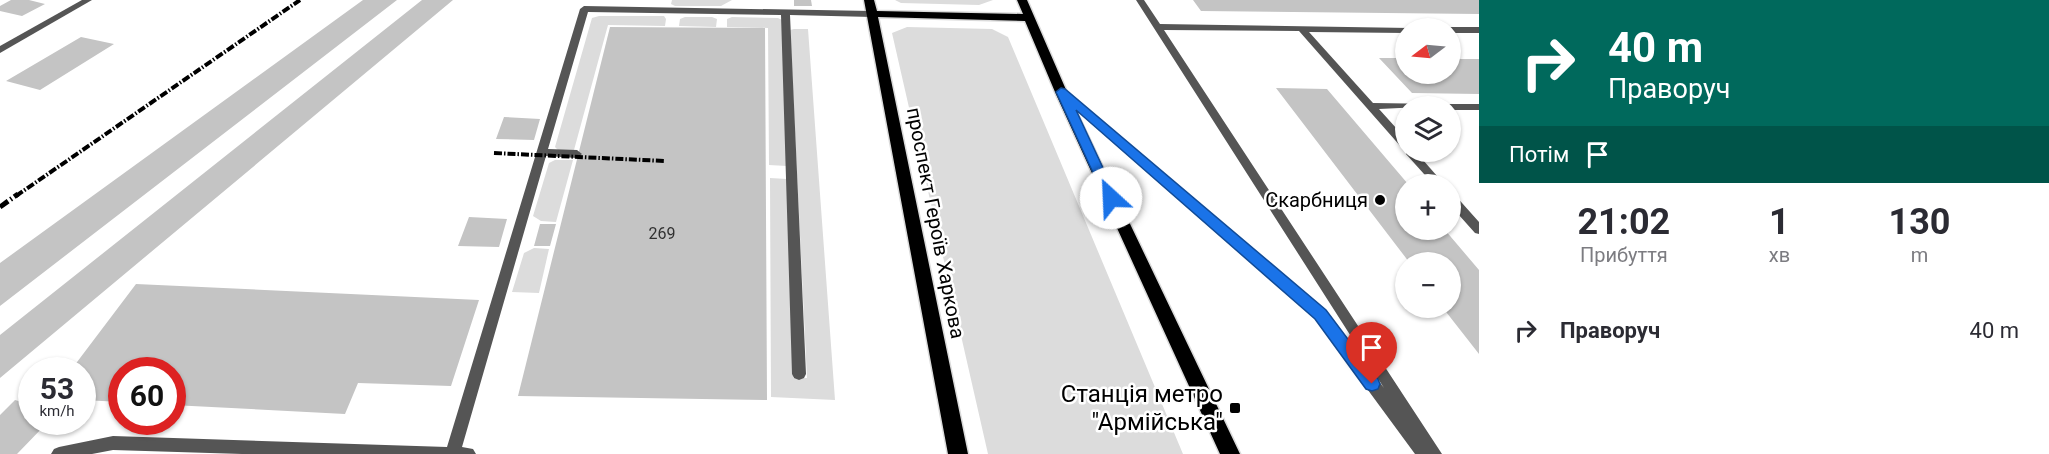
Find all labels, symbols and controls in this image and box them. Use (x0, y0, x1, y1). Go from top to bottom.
north arrow (1395, 18, 1461, 84)
map controls (1395, 18, 1461, 318)
text: 40 m (1608, 23, 1703, 72)
icon: right (1509, 24, 1587, 102)
text: Праворуч (1608, 73, 1730, 105)
button: layers (1395, 96, 1461, 162)
street label: проспект Героїв Харкова (902, 105, 970, 341)
icon: arrive (1581, 138, 1614, 171)
text: Потім (1509, 142, 1569, 167)
position arrow (1079, 166, 1143, 230)
button: + (1395, 174, 1461, 240)
place label: Скарбниця (1265, 188, 1368, 212)
marker: Скарбниця (1373, 193, 1387, 207)
text: 21:02 (1577, 201, 1670, 243)
text: 1 (1769, 201, 1790, 243)
text: 130 (1889, 201, 1951, 243)
house number: 269 (649, 224, 675, 243)
text: Прибуття (1580, 243, 1668, 267)
text: хв (1769, 243, 1790, 267)
text: m (1911, 243, 1928, 267)
button: − (1395, 252, 1461, 318)
icon: right (1509, 314, 1542, 347)
text: Праворуч (1560, 318, 1660, 343)
text: 40 m (1970, 318, 2019, 343)
pin (1346, 322, 1397, 384)
icon: arrive (1355, 331, 1388, 364)
speed limit sign: 60 (108, 357, 186, 435)
text: 53 (40, 371, 74, 406)
place label: Станція метро "Армійська" (1061, 380, 1223, 436)
marker: Станція метро "Армійська" (1228, 401, 1242, 415)
text: km/h (39, 402, 75, 420)

